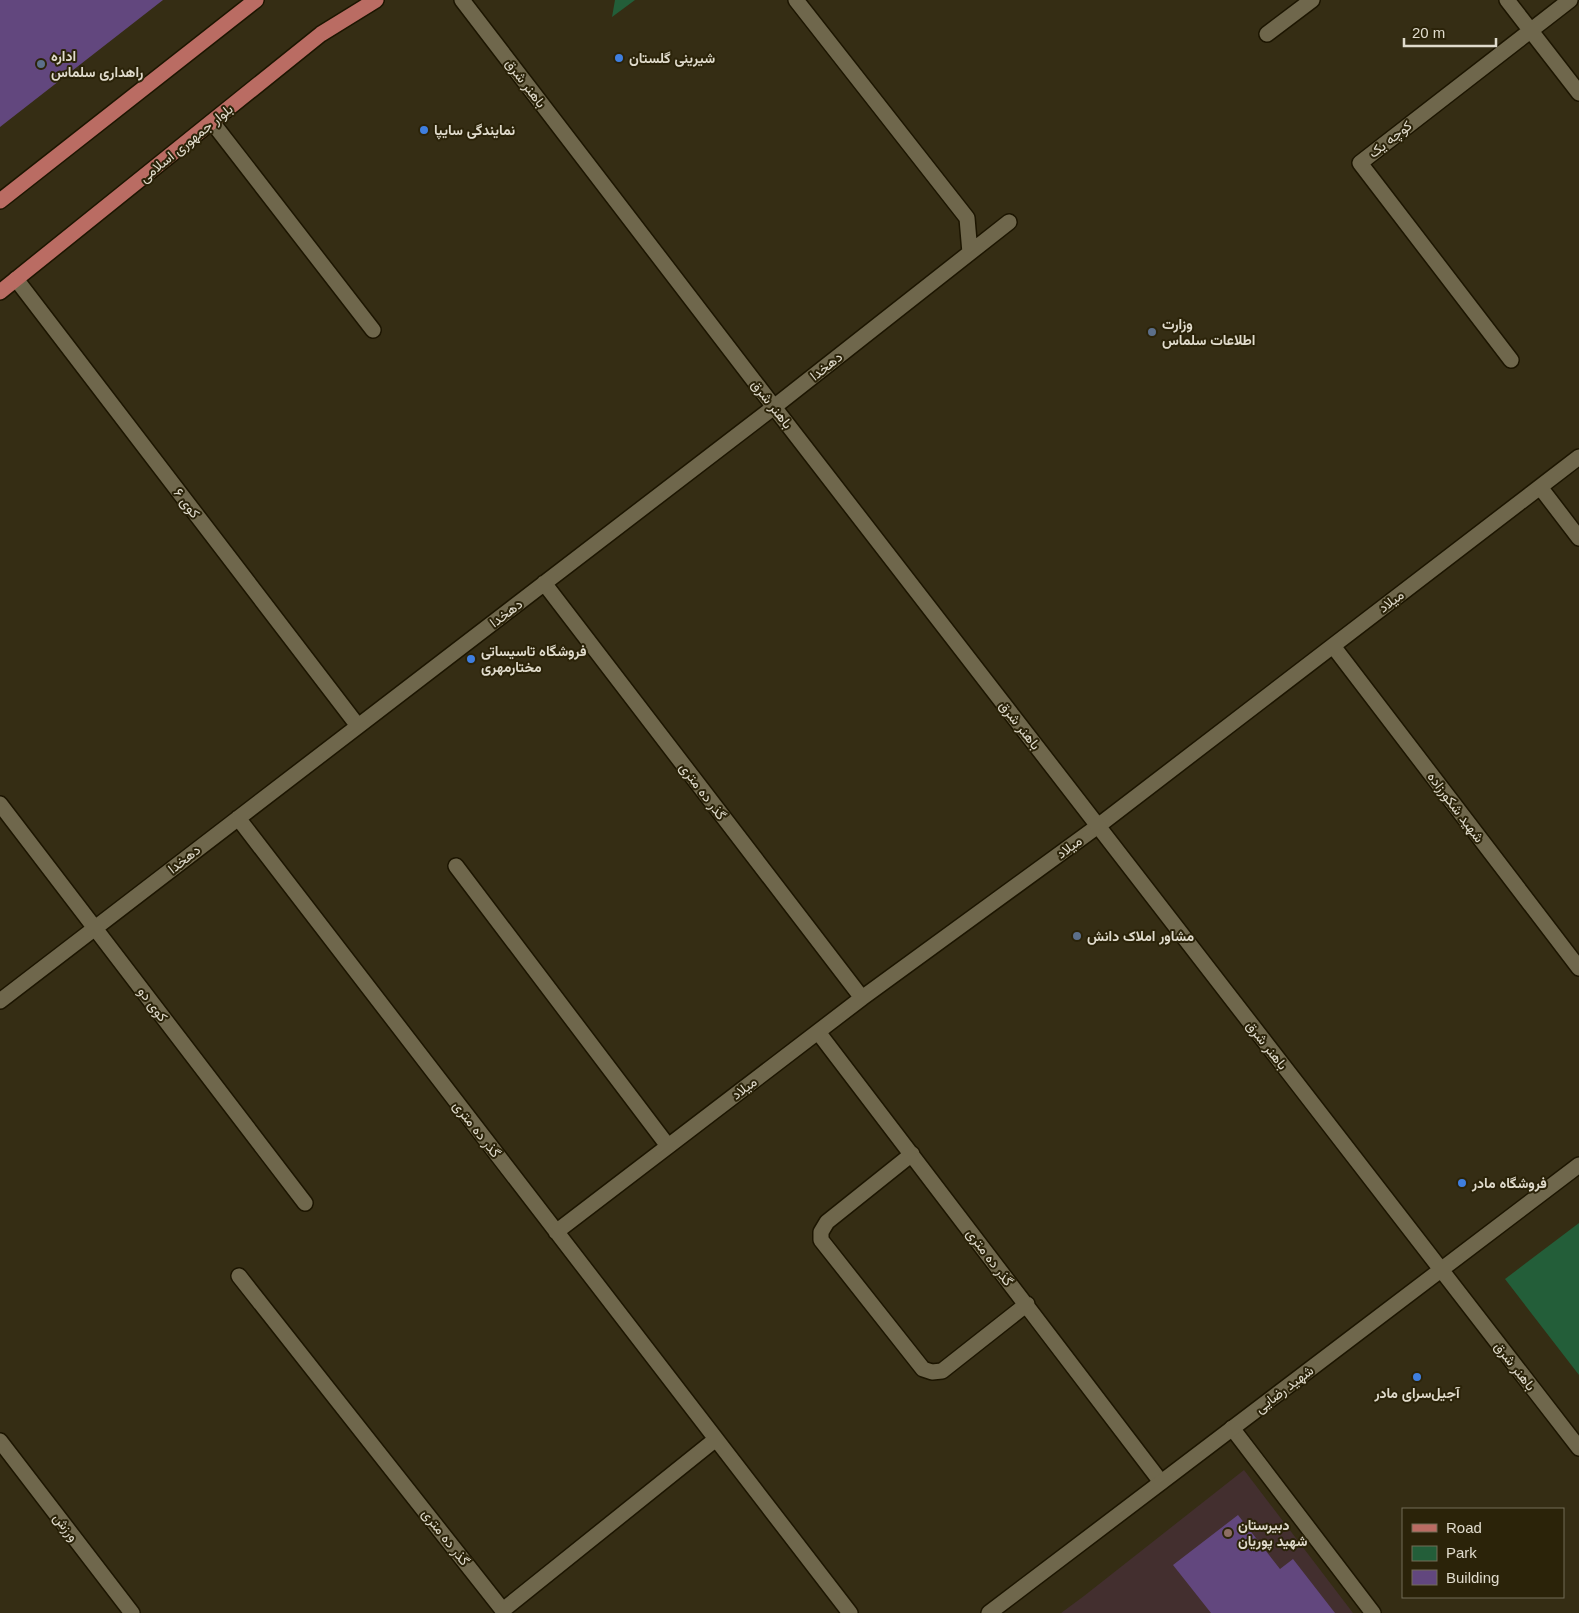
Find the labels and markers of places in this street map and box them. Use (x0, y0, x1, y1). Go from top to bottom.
place label: اداره راهداری سلماس (51, 48, 143, 81)
place label: شیرینی گلستان (629, 50, 715, 67)
marker: شیرینی گلستان (613, 52, 625, 64)
marker: اداره راهداری سلماس (35, 58, 47, 70)
place label: نمایندگی سایپا (434, 122, 515, 140)
marker: نمایندگی سایپا (418, 124, 430, 136)
place label: وزارت اطلاعات سلماس (1162, 316, 1255, 349)
marker: وزارت اطلاعات سلماس (1146, 326, 1158, 338)
place label: فروشگاه تاسیساتی مختارمهری (481, 643, 586, 676)
marker: فروشگاه تاسیساتی مختارمهری (465, 653, 477, 665)
place label: مشاور املاک دانش (1087, 928, 1195, 945)
marker: مشاور املاک دانش (1071, 930, 1083, 942)
place label: فروشگاه مادر (1471, 1175, 1547, 1192)
marker: فروشگاه مادر (1456, 1177, 1468, 1189)
marker: آجیل‌سرای مادر (1411, 1371, 1423, 1383)
place label: آجیل‌سرای مادر (1373, 1385, 1461, 1402)
place label: دبیرستان شهید پوریان (1238, 1517, 1307, 1551)
marker: دبیرستان شهید پوریان (1222, 1527, 1234, 1539)

